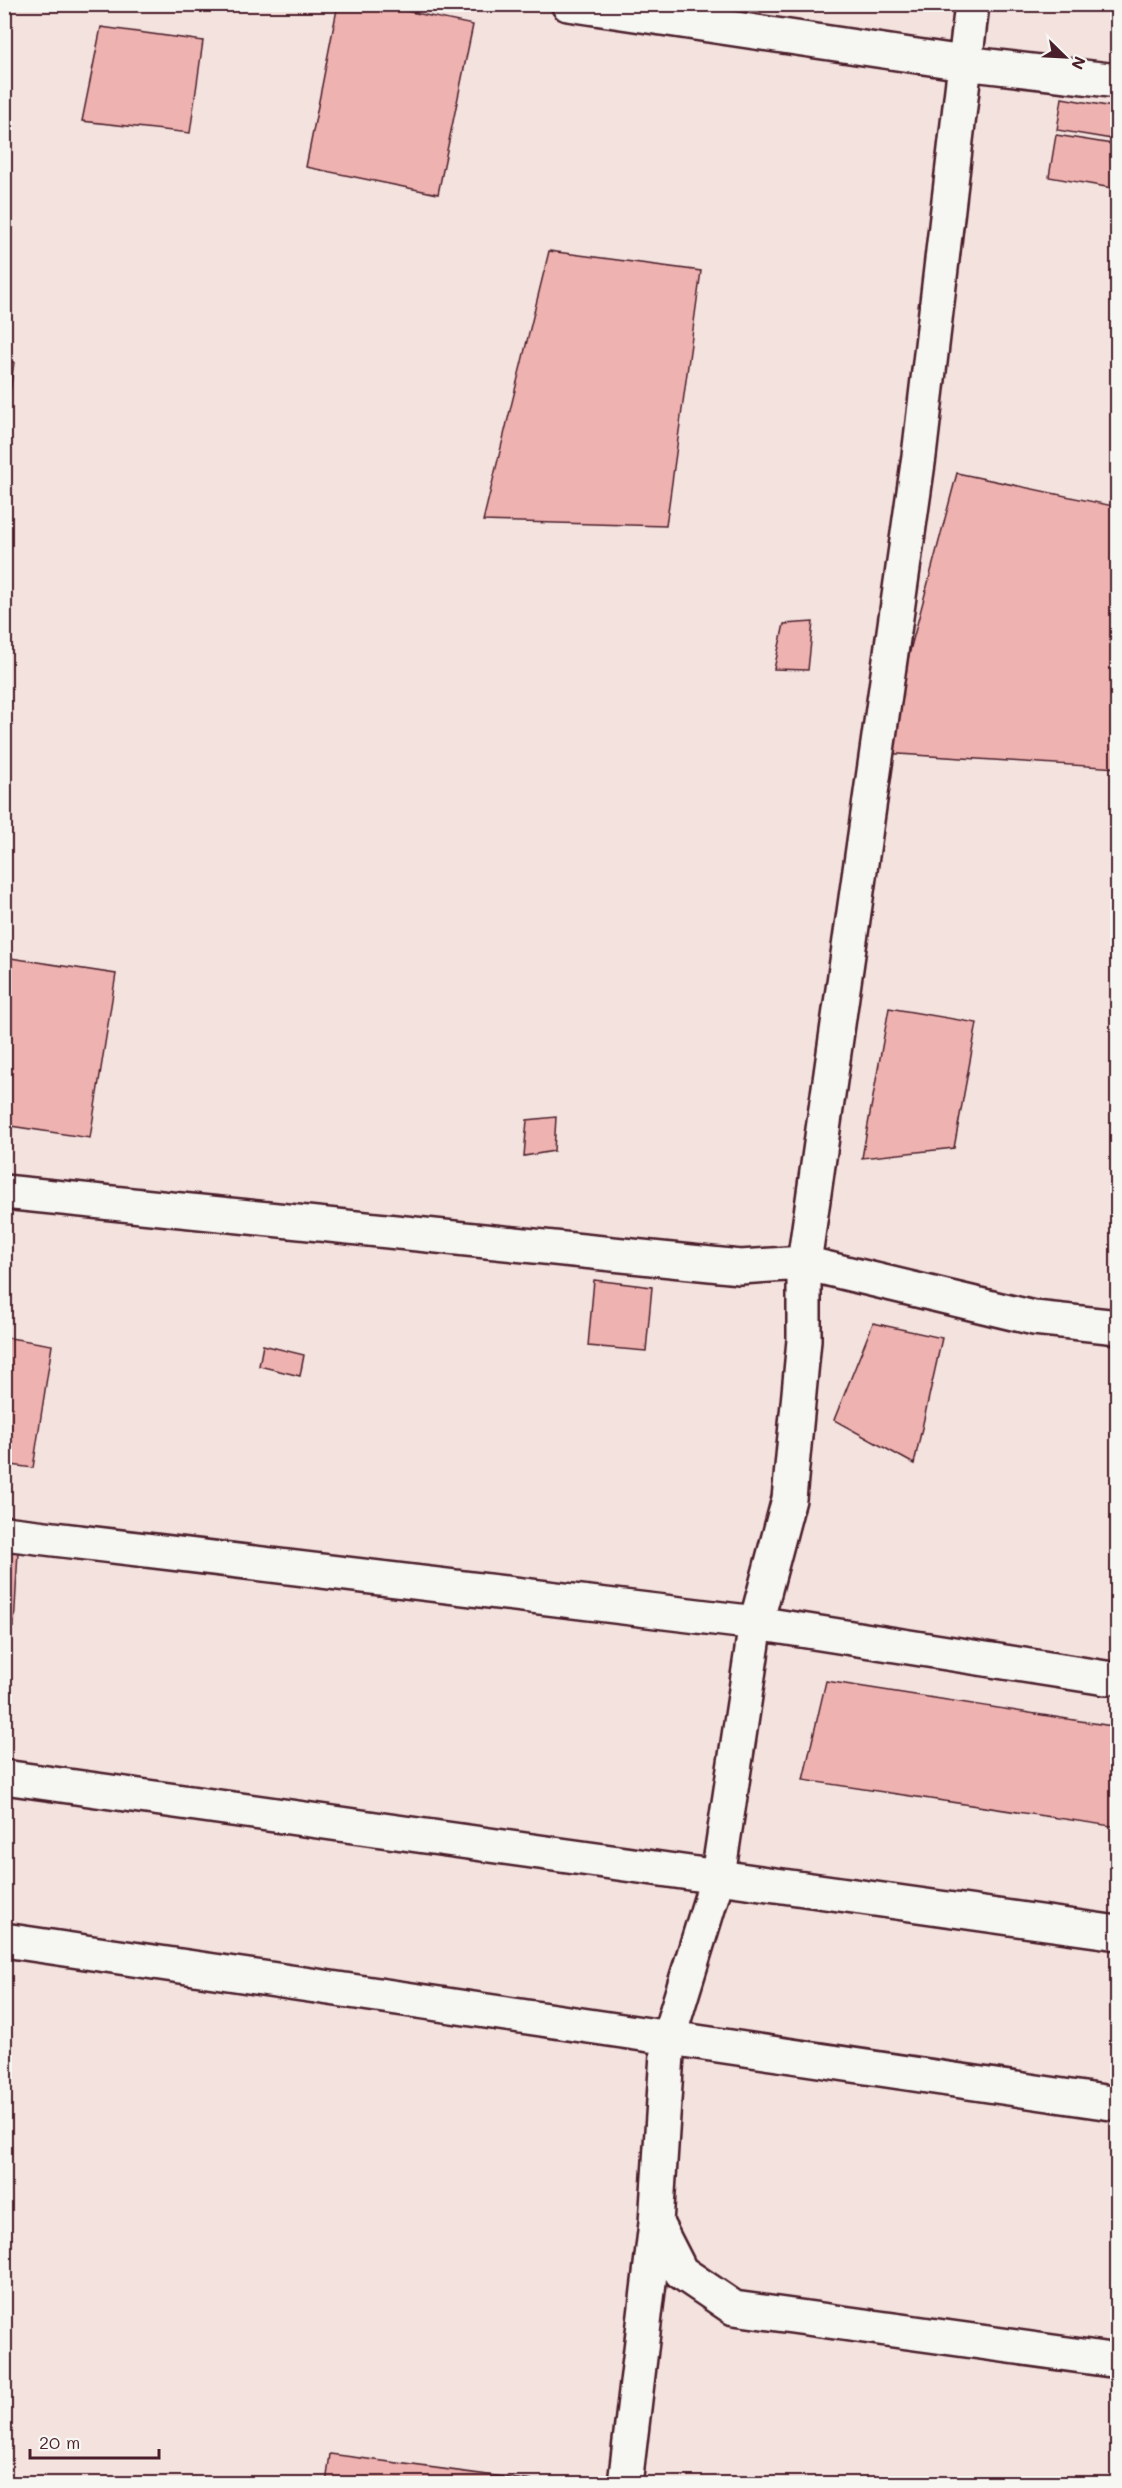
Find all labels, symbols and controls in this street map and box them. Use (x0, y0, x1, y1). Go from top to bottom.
north arrow (1035, 27, 1095, 87)
text: N (1067, 53, 1091, 73)
scale bar (30, 2422, 159, 2460)
text: 20 m (39, 2430, 80, 2454)

